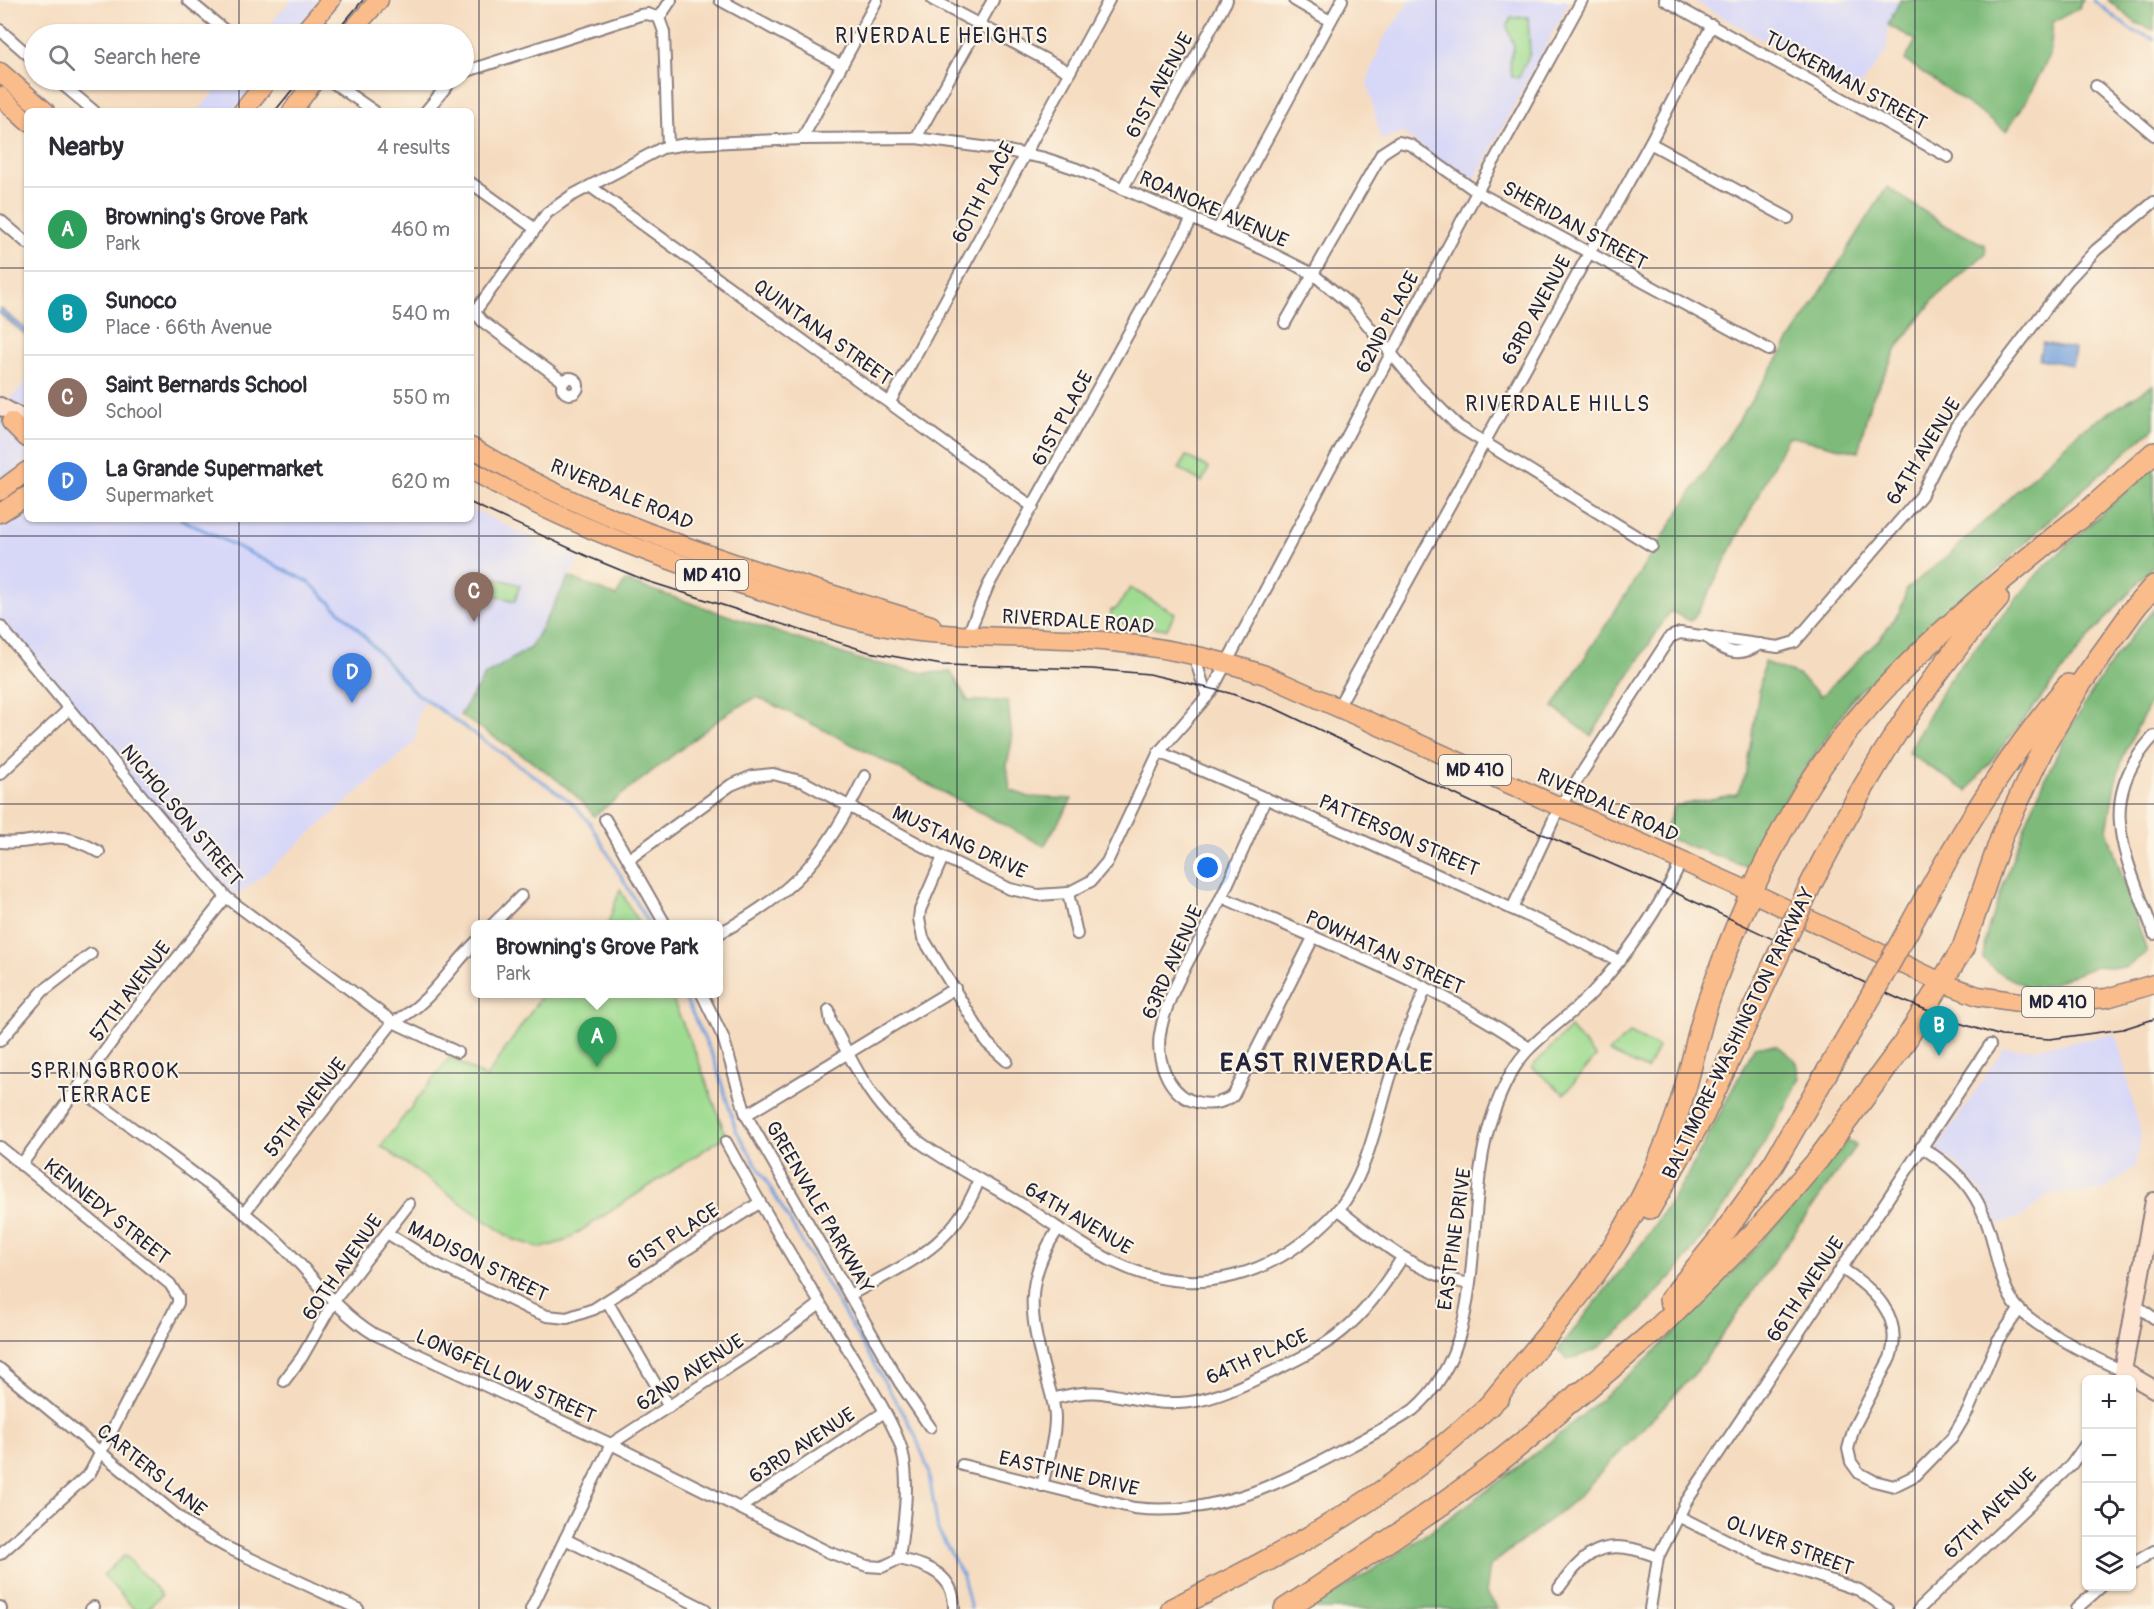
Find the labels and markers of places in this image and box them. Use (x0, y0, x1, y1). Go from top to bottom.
pin: C (454, 572, 494, 622)
pin: D (332, 654, 372, 703)
pin: B (1920, 1006, 1958, 1056)
pin: A (578, 1018, 616, 1067)

